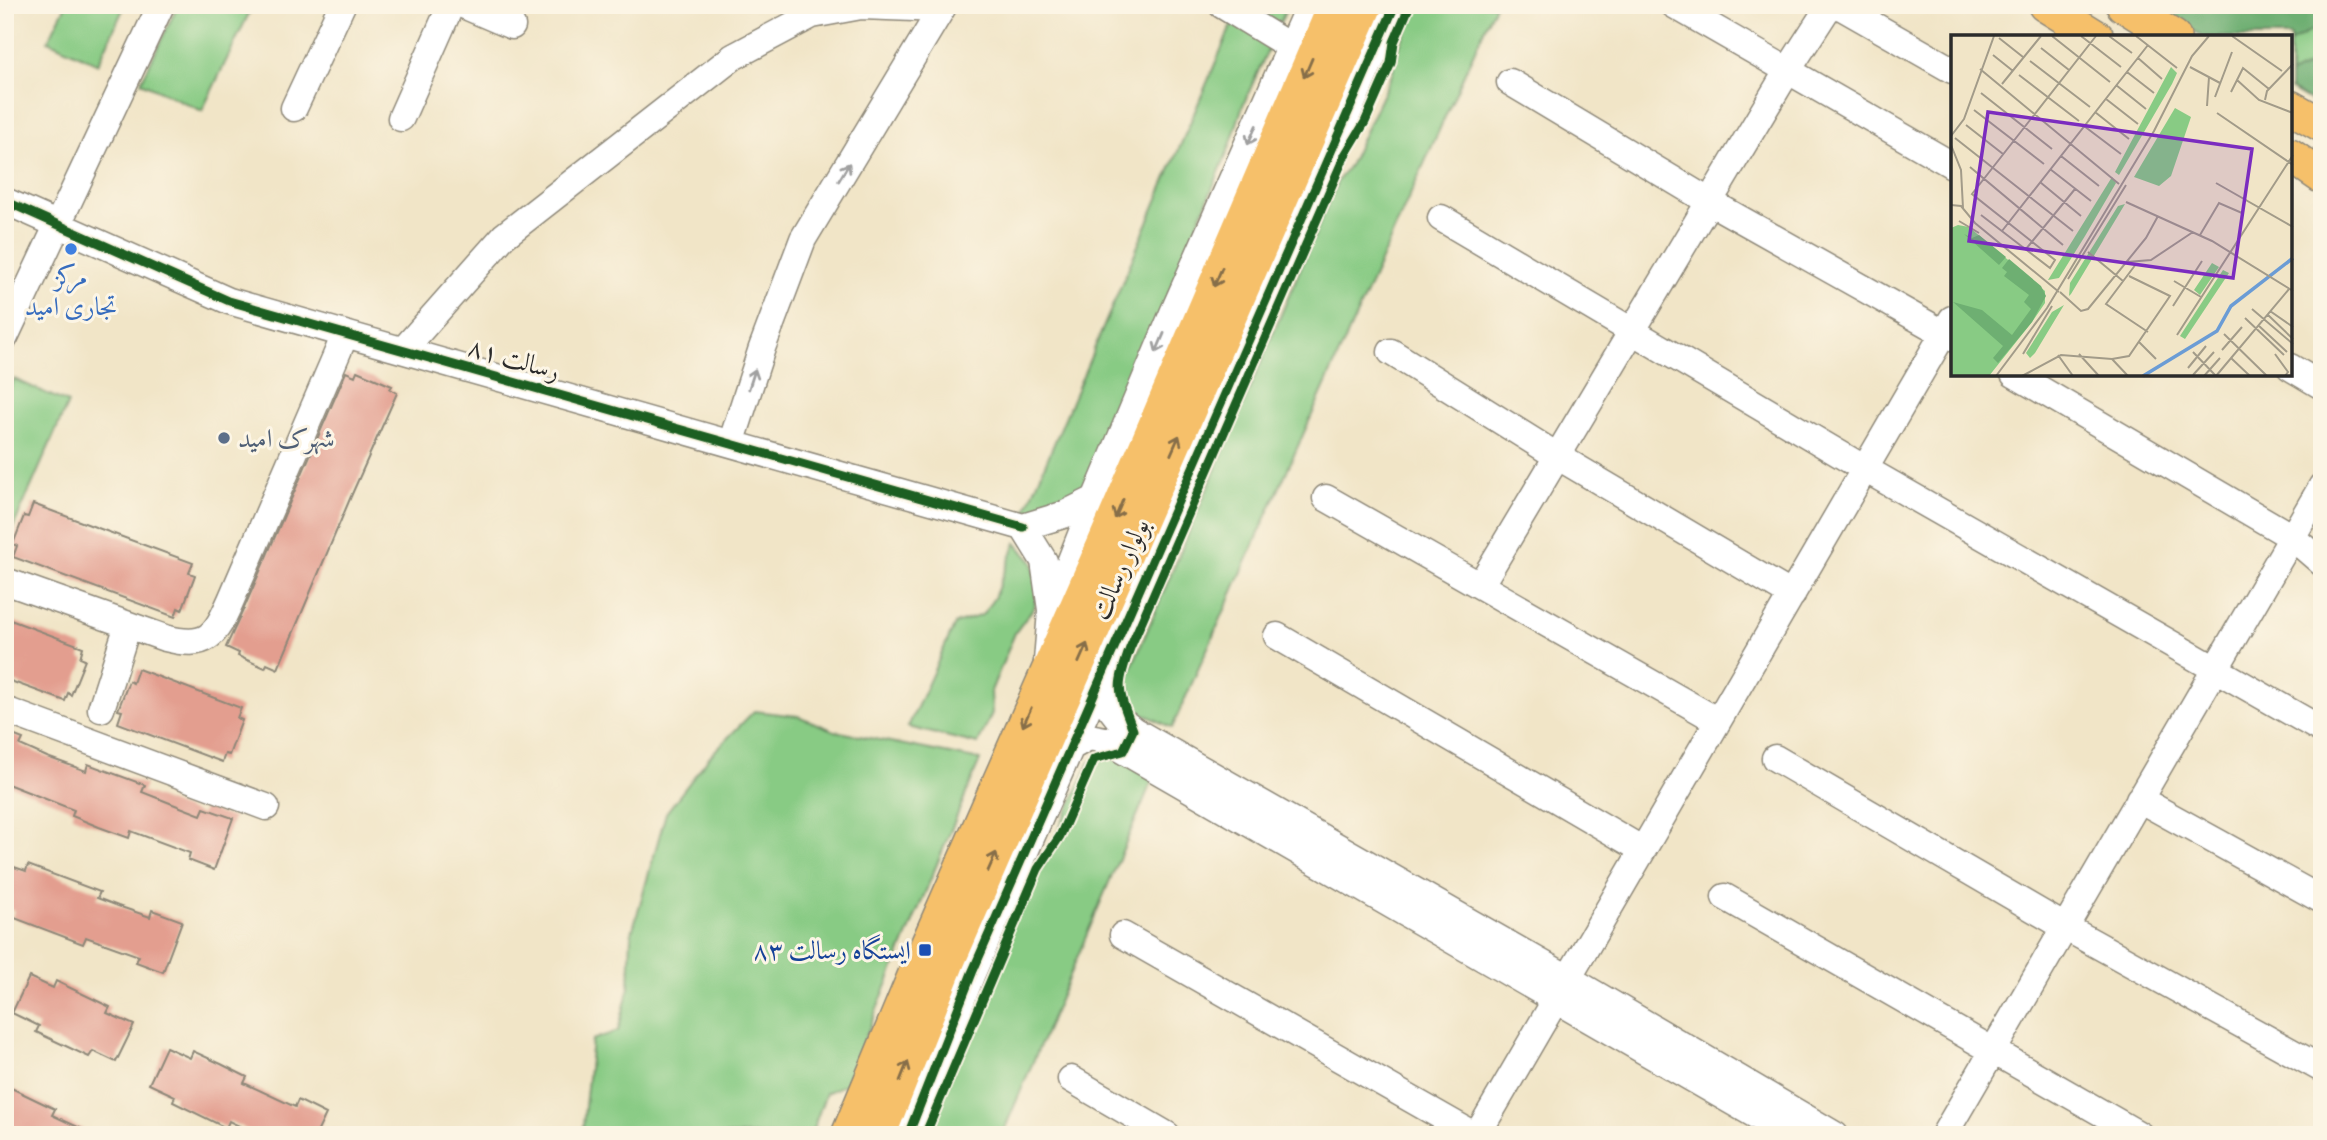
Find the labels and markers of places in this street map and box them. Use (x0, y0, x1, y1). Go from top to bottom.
marker: مرکز تجاری امید (63, 241, 79, 257)
place label: مرکز تجاری امید (25, 259, 117, 324)
place label: شهرک امید (238, 421, 335, 456)
marker: شهرک امید (216, 430, 232, 446)
place label: ایستگاه رسالت ۸۳ (753, 933, 911, 968)
marker: ایستگاه رسالت ۸۳ (917, 942, 933, 958)

